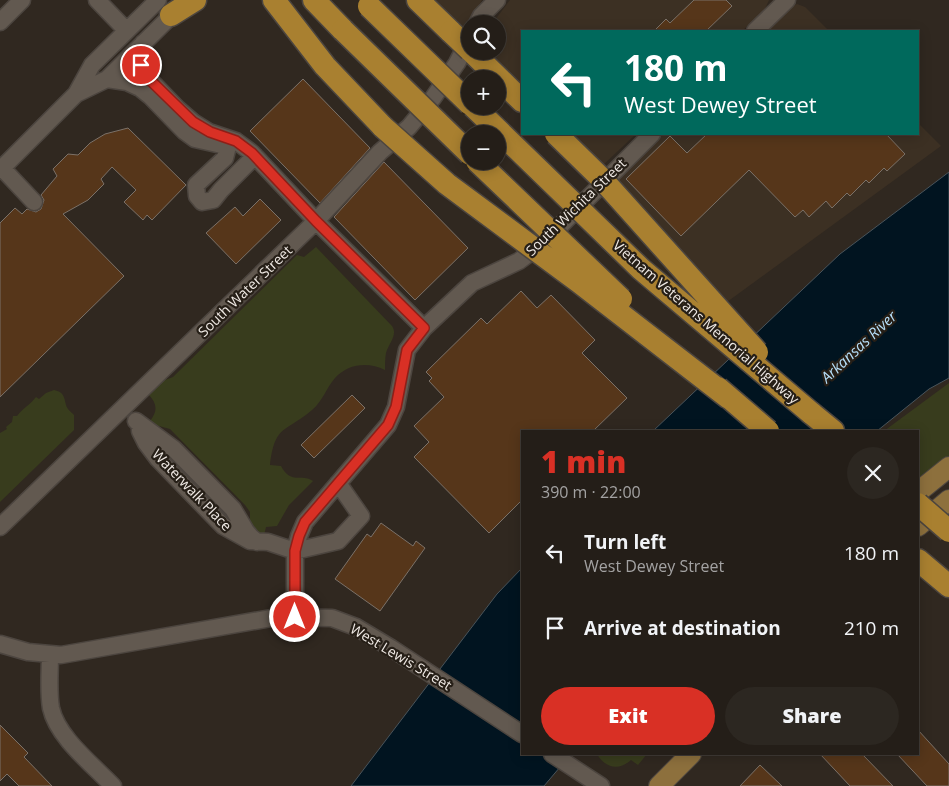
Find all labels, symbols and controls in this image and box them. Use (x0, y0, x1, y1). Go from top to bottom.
map controls (461, 15, 506, 170)
button: search (461, 15, 506, 60)
pin (120, 44, 162, 86)
text: 180 m (624, 44, 728, 91)
icon: left (541, 50, 606, 115)
icon: arrive (127, 51, 155, 79)
button: + (461, 70, 506, 115)
text: West Dewey Street (624, 89, 817, 119)
button: − (461, 125, 506, 170)
street label: South Wichita Street (521, 154, 630, 260)
street label: Vietnam Veterans Memorial Highway (609, 235, 804, 408)
street label: South Water Street (193, 241, 296, 341)
water label: Arkansas River (815, 305, 901, 387)
text: 1 min (541, 441, 626, 482)
street label: Waterwalk Place (148, 445, 236, 535)
button: close (847, 447, 899, 499)
text: 390 m · 22:00 (541, 481, 641, 503)
text: Turn left (584, 529, 666, 555)
icon: left (541, 539, 569, 567)
text: 180 m (844, 540, 899, 566)
text: West Dewey Street (584, 555, 724, 577)
position arrow (268, 590, 320, 642)
icon: arrive (541, 614, 569, 642)
text: Arrive at destination (584, 615, 781, 641)
text: 210 m (844, 615, 899, 641)
street label: West Lewis Street (347, 619, 455, 694)
button: Exit (541, 687, 715, 745)
button: Share (725, 687, 899, 745)

